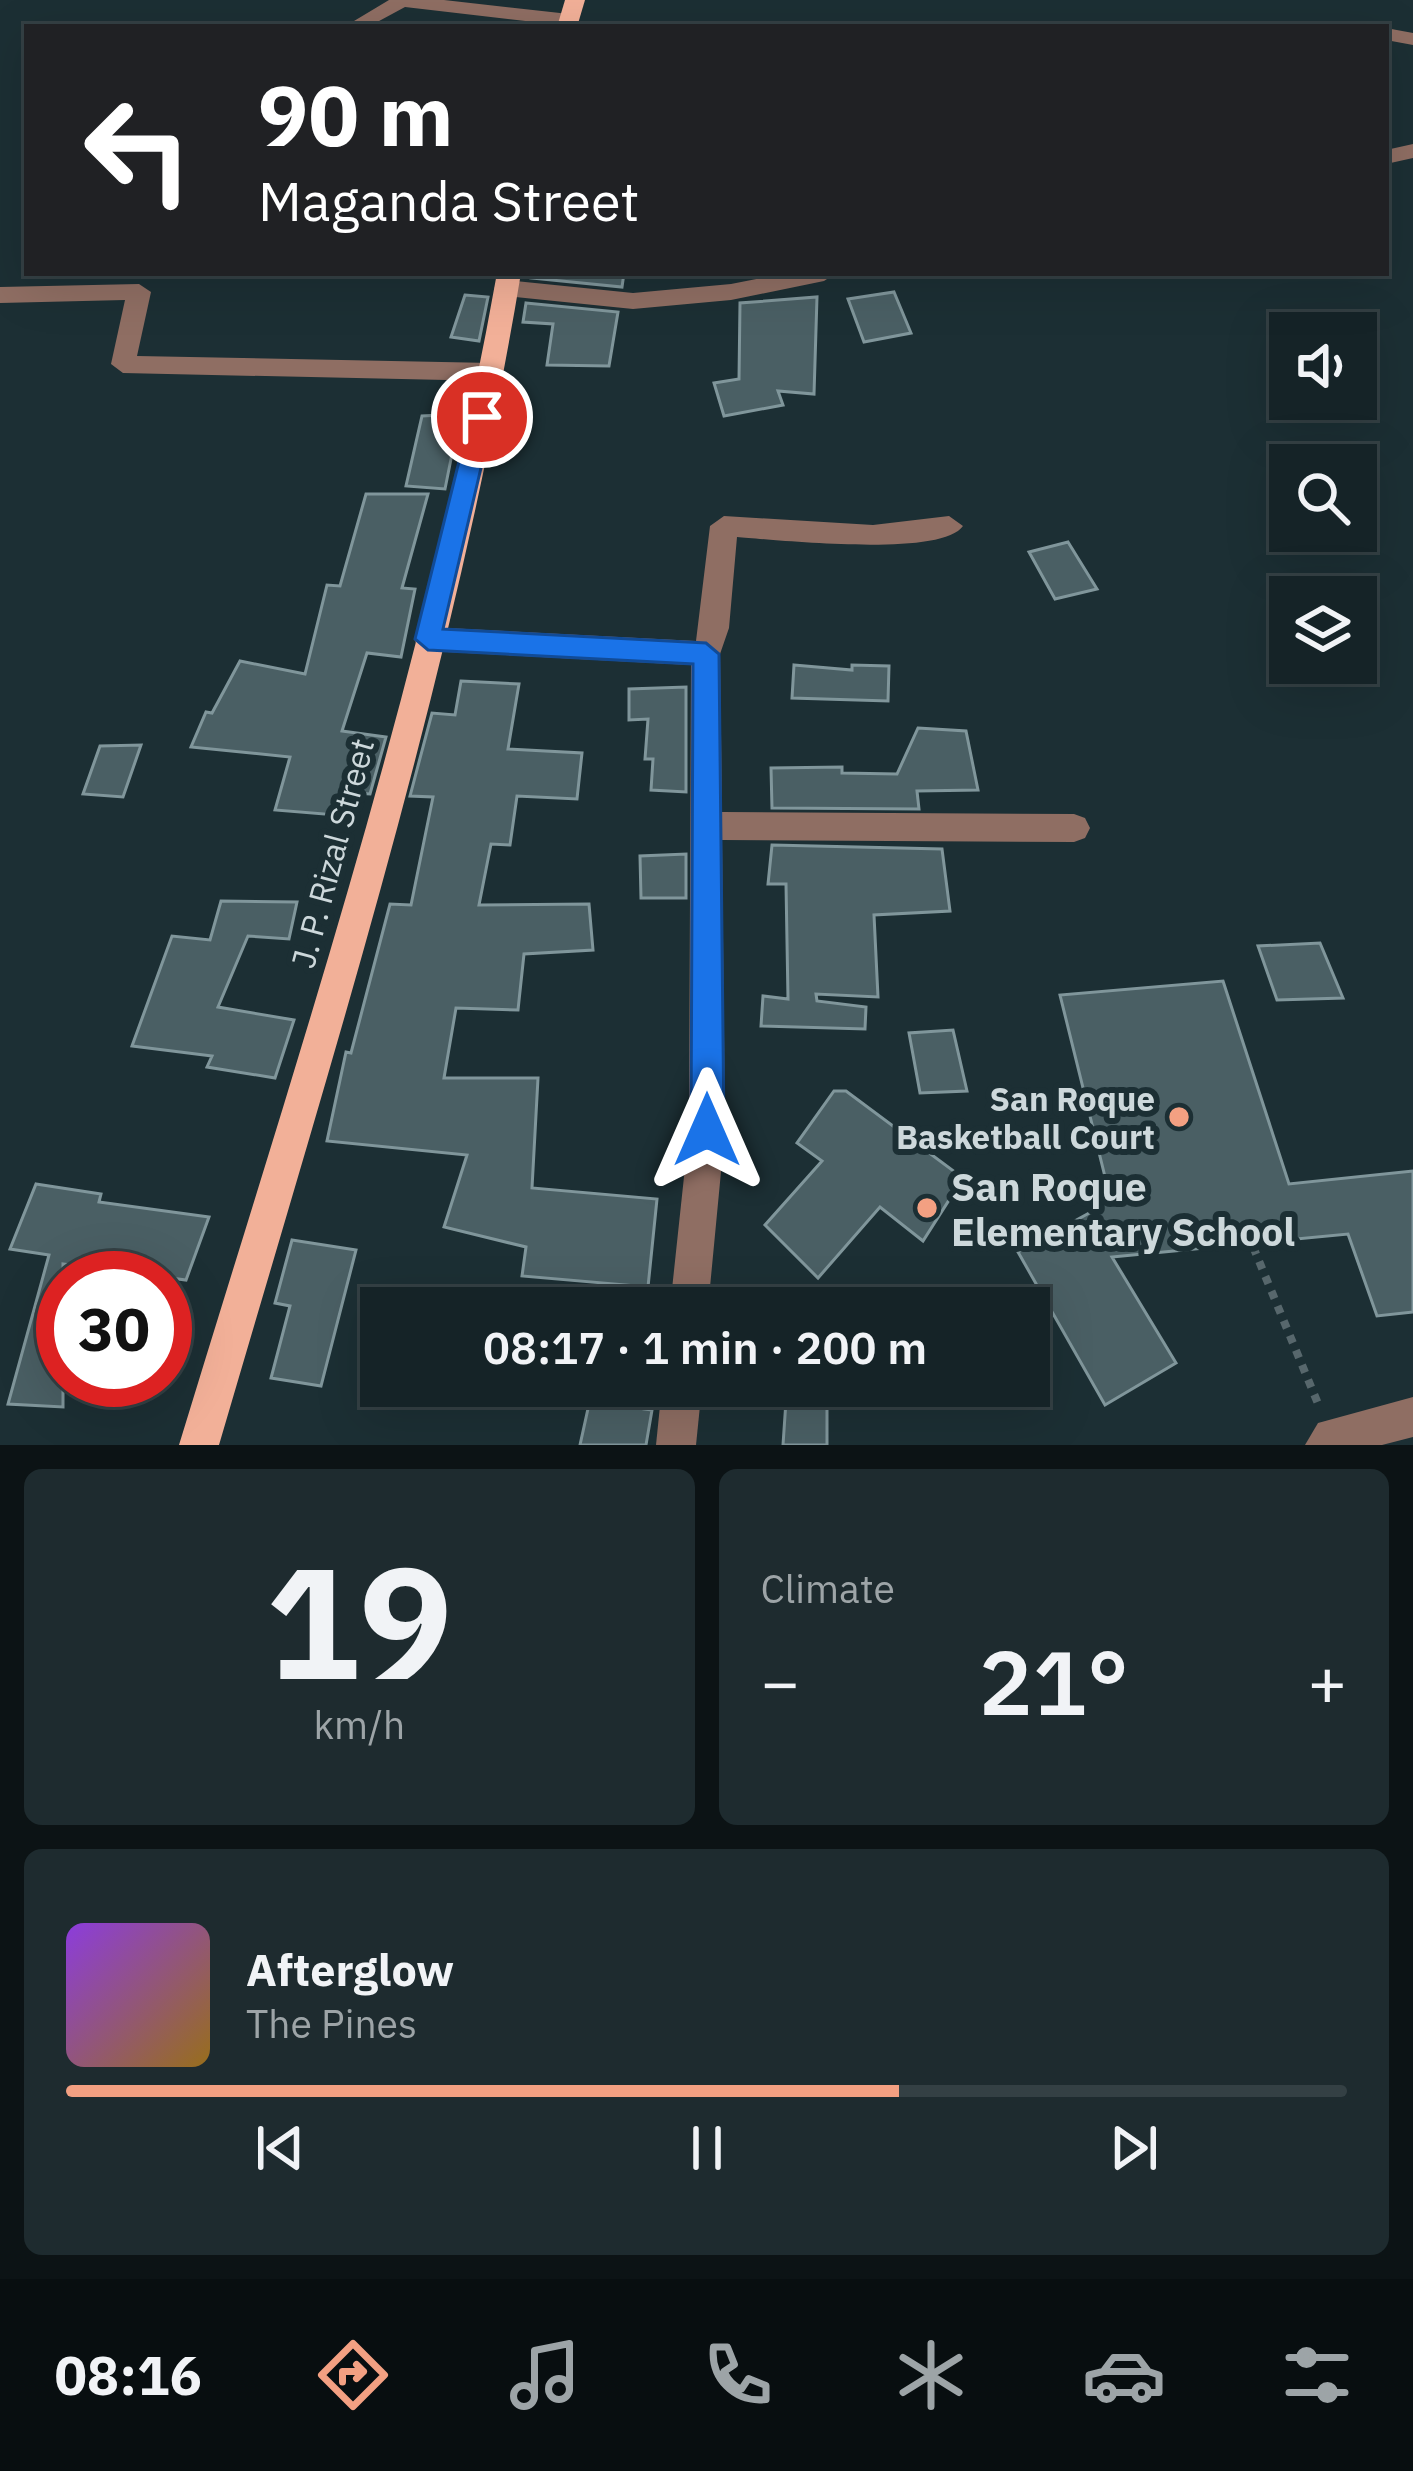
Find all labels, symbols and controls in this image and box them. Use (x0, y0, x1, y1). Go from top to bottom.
text: 90 m (258, 60, 454, 169)
icon: left (60, 72, 216, 228)
text: Maganda Street (258, 166, 640, 236)
map controls (1269, 312, 1377, 684)
button: sound (1269, 312, 1377, 420)
pin (431, 366, 533, 468)
icon: arrive (449, 384, 515, 450)
button: search (1269, 444, 1377, 552)
button: layers (1269, 576, 1377, 684)
street label: J. P. Rizal Street (281, 733, 383, 973)
position arrow (644, 1067, 770, 1193)
place label: San Roque Basketball Court (896, 1077, 1155, 1158)
marker: San Roque Basketball Court (1166, 1104, 1192, 1130)
place label: San Roque Elementary School (951, 1161, 1295, 1257)
marker: San Roque Elementary School (914, 1195, 940, 1221)
speed limit sign: 30 (36, 1251, 192, 1407)
text: 08:17 · 1 min · 200 m (483, 1318, 927, 1376)
text: 19 (266, 1519, 453, 1722)
text: Climate (761, 1563, 895, 1614)
text: 21° (979, 1623, 1129, 1740)
text: − (761, 1638, 800, 1724)
text: + (1307, 1638, 1347, 1724)
text: km/h (313, 1699, 405, 1750)
text: Afterglow (246, 1940, 454, 1998)
text: The Pines (246, 1998, 417, 2049)
icon: previous (247, 2115, 313, 2181)
icon: pause (674, 2115, 740, 2181)
icon: next (1101, 2115, 1167, 2181)
icon: directions (311, 2333, 395, 2417)
icon: music (503, 2333, 587, 2417)
icon: phone (696, 2333, 780, 2417)
icon: climate (889, 2333, 973, 2417)
icon: car (1082, 2333, 1166, 2417)
icon: filters (1275, 2333, 1359, 2417)
text: 08:16 (54, 2340, 202, 2410)

